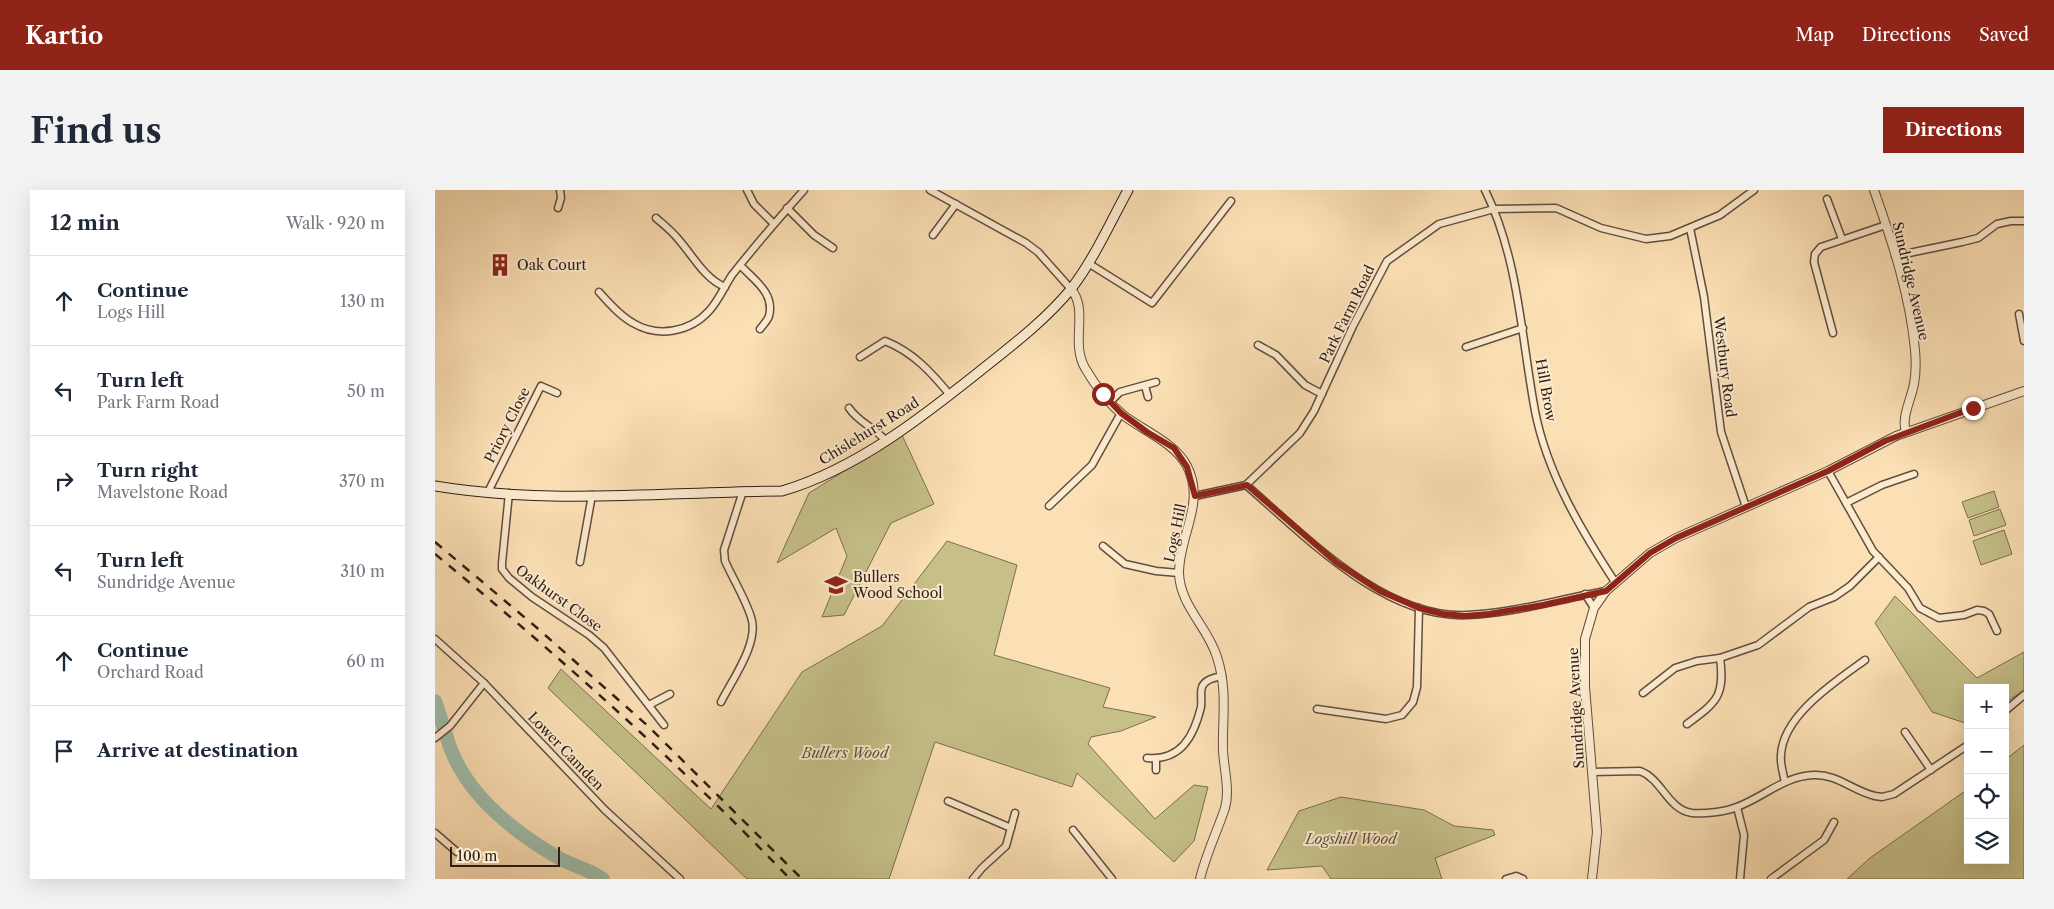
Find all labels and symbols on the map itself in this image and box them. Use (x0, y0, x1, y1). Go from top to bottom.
street label: Sundridge Avenue (1889, 220, 1933, 342)
building icon: Oak Court (487, 252, 513, 278)
place label: Oak Court (517, 256, 586, 274)
street label: Park Farm Road (1315, 261, 1379, 366)
street label: Westbury Road (1710, 314, 1740, 419)
street label: Hill Brow (1532, 357, 1560, 423)
route start (1092, 383, 1115, 406)
street label: Priory Close (480, 384, 534, 466)
street label: Chislehurst Road (816, 393, 923, 469)
route end (1962, 397, 1985, 420)
street label: Logs Hill (1160, 502, 1190, 564)
street label: Oakhurst Close (512, 561, 606, 636)
place label: Bullers Wood School (852, 568, 942, 602)
school or university icon: Bullers Wood School (823, 572, 849, 598)
street label: Sundridge Avenue (1564, 647, 1588, 769)
street label: Lower Camden (524, 708, 608, 794)
park label: Bullers Wood (801, 744, 890, 762)
park label: Logshill Wood (1304, 830, 1398, 848)
scale bar (450, 844, 560, 867)

